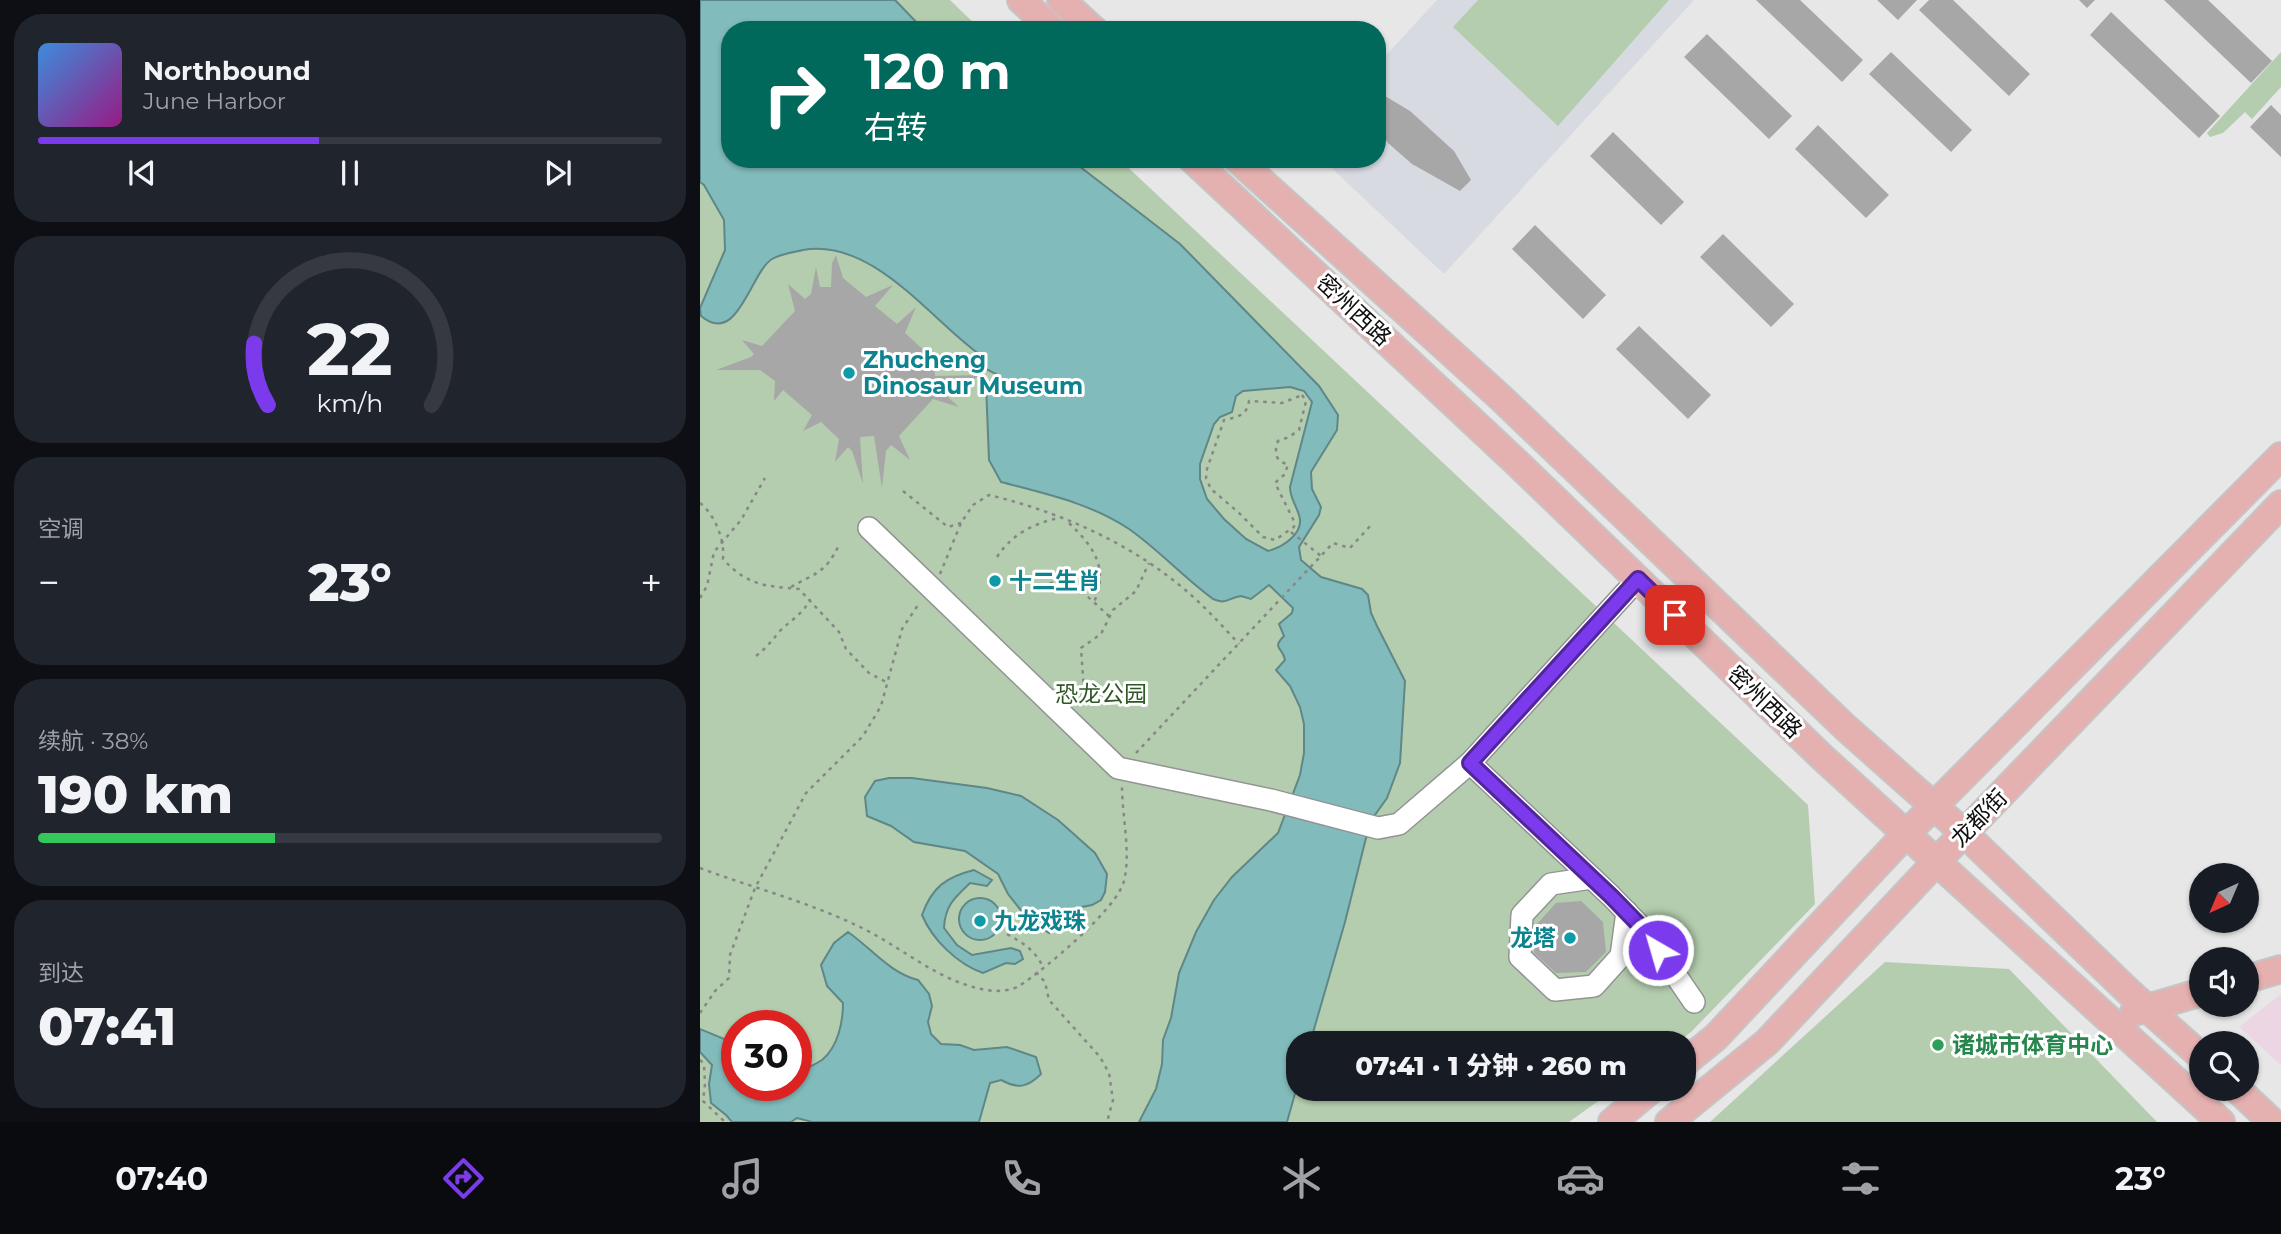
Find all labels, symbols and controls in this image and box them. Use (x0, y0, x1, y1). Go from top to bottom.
text: 120 m (864, 42, 1011, 101)
icon: right (749, 49, 840, 140)
text: Northbound (143, 55, 311, 87)
text: June Harbor (143, 87, 286, 115)
text: 右转 (864, 108, 928, 147)
icon: previous (123, 154, 161, 192)
icon: pause (331, 154, 369, 192)
icon: next (539, 154, 577, 192)
street label: 密州西路 (1311, 268, 1397, 352)
text: 22 (307, 306, 393, 394)
place label: Zhucheng Dinosaur Museum (863, 346, 1083, 400)
marker: Zhucheng Dinosaur Museum (841, 365, 857, 381)
text: km/h (317, 388, 383, 418)
text: 空调 (38, 515, 84, 543)
text: 23° (308, 551, 392, 614)
text: − (38, 559, 60, 606)
text: + (640, 559, 662, 606)
place label: 十二生肖 (1009, 567, 1101, 595)
marker: 十二生肖 (987, 573, 1003, 589)
pin (1645, 585, 1705, 645)
icon: arrive (1656, 596, 1694, 634)
street label: 密州西路 (1722, 660, 1808, 744)
park label: 恐龙公园 (1055, 680, 1147, 708)
text: 续航 · 38% (38, 727, 148, 755)
text: 190 km (38, 763, 233, 826)
street label: 龙都街 (1945, 783, 2013, 853)
north arrow (2189, 863, 2259, 933)
map controls (2189, 863, 2259, 1101)
place label: 九龙戏珠 (994, 907, 1086, 935)
marker: 九龙戏珠 (972, 913, 988, 929)
position arrow (1621, 913, 1695, 987)
place label: 龙塔 (1510, 924, 1556, 952)
marker: 龙塔 (1562, 930, 1578, 946)
button: sound (2189, 947, 2259, 1017)
text: 到达 (38, 959, 84, 987)
text: 07:41 (38, 995, 176, 1058)
speed limit sign: 30 (721, 1010, 812, 1101)
place label: 诸城市体育中心 (1952, 1031, 2113, 1059)
button: search (2189, 1031, 2259, 1101)
marker: 诸城市体育中心 (1930, 1037, 1946, 1053)
text: 07:41 · 1 分钟 · 260 m (1355, 1050, 1627, 1082)
icon: directions (439, 1154, 488, 1203)
icon: music (718, 1154, 767, 1203)
icon: phone (997, 1154, 1046, 1203)
icon: climate (1277, 1154, 1326, 1203)
icon: car (1556, 1154, 1605, 1203)
icon: filters (1836, 1154, 1885, 1203)
text: 07:40 (115, 1159, 208, 1198)
text: 23° (2115, 1159, 2166, 1198)

